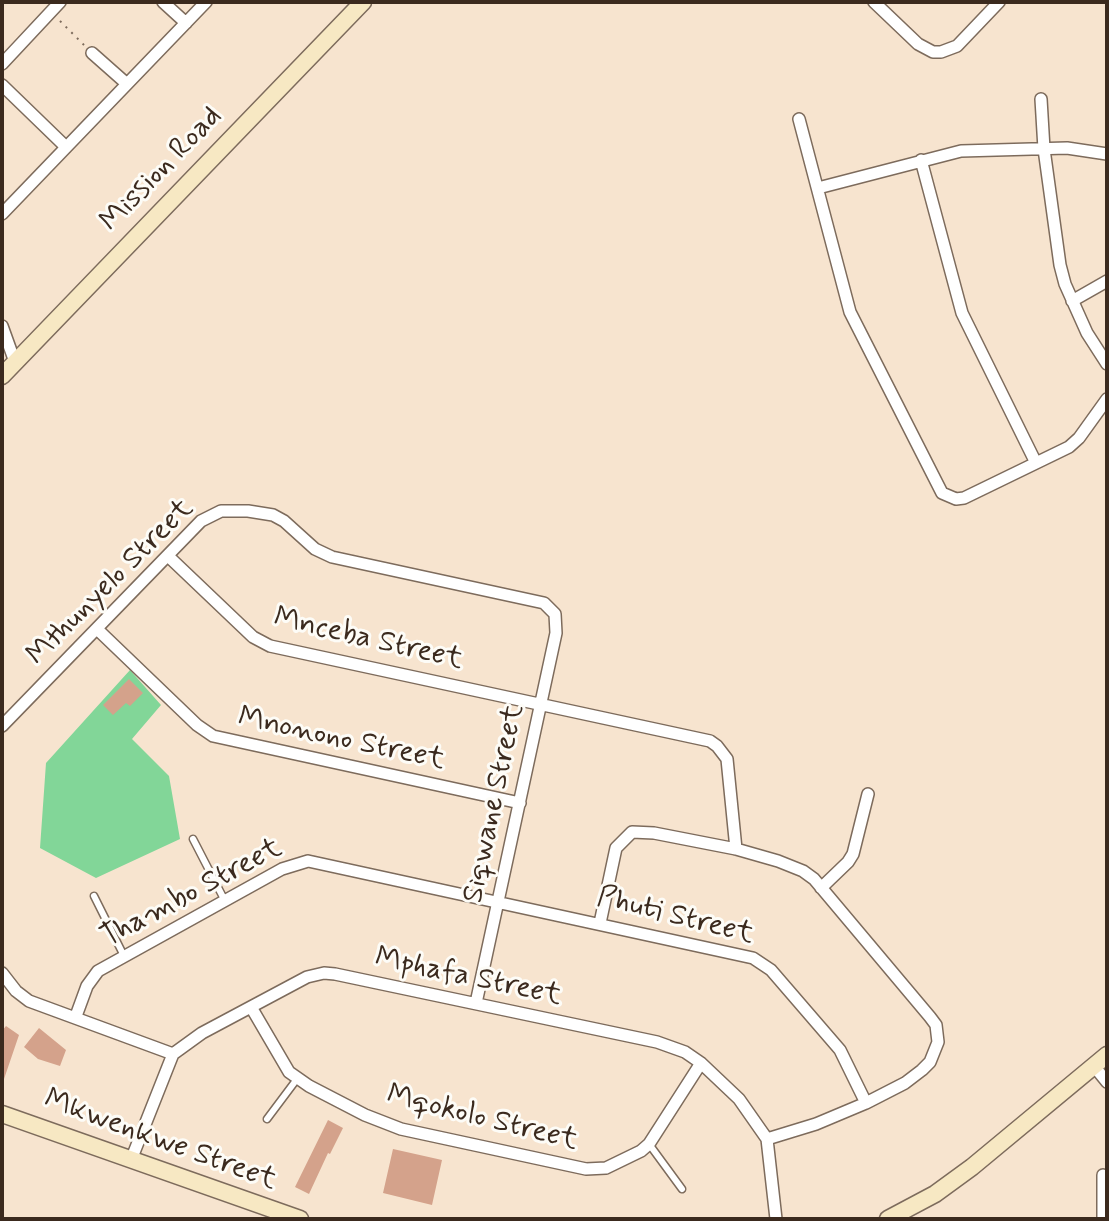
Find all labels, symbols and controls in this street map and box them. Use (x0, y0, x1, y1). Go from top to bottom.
street label: Mission Road (93, 100, 231, 240)
street label: Mthunyelo Street (20, 492, 202, 674)
street label: Mnceba Street (270, 601, 466, 679)
street label: Mnonono Street (234, 700, 448, 780)
street label: Siqwane Street (456, 701, 534, 907)
street label: Thambo Street (95, 831, 289, 957)
street label: Phuti Street (593, 880, 757, 954)
street label: Mphafa Street (371, 941, 565, 1015)
street label: Mqokolo Street (383, 1078, 581, 1160)
street label: Mkwenkwe Street (39, 1082, 281, 1200)

